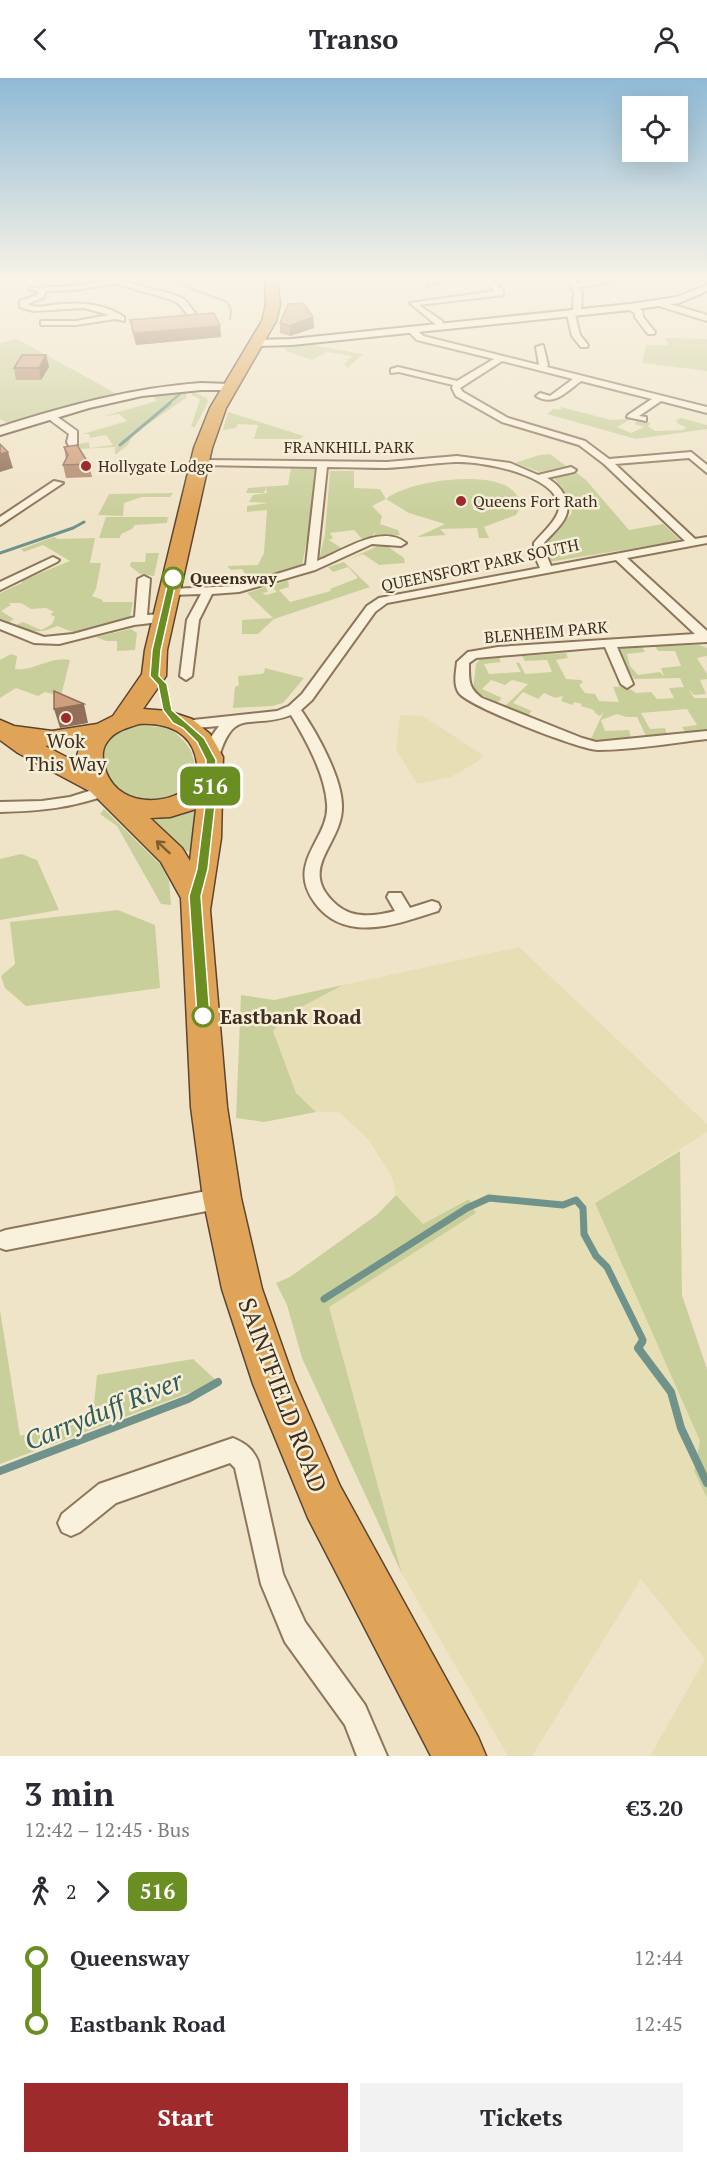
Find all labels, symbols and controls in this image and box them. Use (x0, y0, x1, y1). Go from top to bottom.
text: Transo (309, 21, 398, 57)
icon: back (24, 23, 57, 56)
icon: person (650, 23, 683, 56)
map controls (622, 96, 688, 162)
button: locate (622, 96, 688, 162)
street label: FRANKHILL PARK (284, 436, 415, 458)
place label: Hollygate Lodge (98, 455, 213, 477)
marker: Hollygate Lodge (79, 459, 93, 473)
place label: Queens Fort Rath (473, 490, 598, 512)
marker: Queens Fort Rath (454, 494, 468, 508)
street label: QUEENSFORT PARK SOUTH (379, 533, 581, 597)
marker: Queensway (162, 567, 184, 589)
place label: Queensway (190, 567, 277, 589)
street label: BLENHEIM PARK (483, 616, 609, 648)
marker: Wok This Way (59, 711, 73, 725)
place label: Wok This Way (25, 727, 108, 777)
line badge: 516 (176, 766, 244, 806)
text: 516 (192, 772, 228, 800)
one-way arrow (156, 840, 171, 854)
place label: Eastbank Road (220, 1003, 362, 1030)
marker: Eastbank Road (192, 1005, 214, 1027)
street label: SAINTFIELD ROAD (231, 1293, 335, 1497)
water label: Carryduff River (19, 1362, 188, 1457)
text: 3 min (24, 1772, 114, 1815)
text: €3.20 (627, 1793, 683, 1822)
text: 12:42 – 12:45 · Bus (24, 1816, 190, 1843)
icon: walk (24, 1875, 57, 1908)
icon: forward (86, 1875, 119, 1908)
text: 516 (140, 1877, 175, 1905)
text: 2 (66, 1878, 77, 1905)
text: Queensway (70, 1943, 189, 1972)
text: 12:44 (634, 1944, 683, 1971)
text: Eastbank Road (70, 2009, 226, 2038)
text: 12:45 (634, 2010, 683, 2037)
button: Start (24, 2083, 348, 2152)
button: Tickets (360, 2083, 683, 2152)

